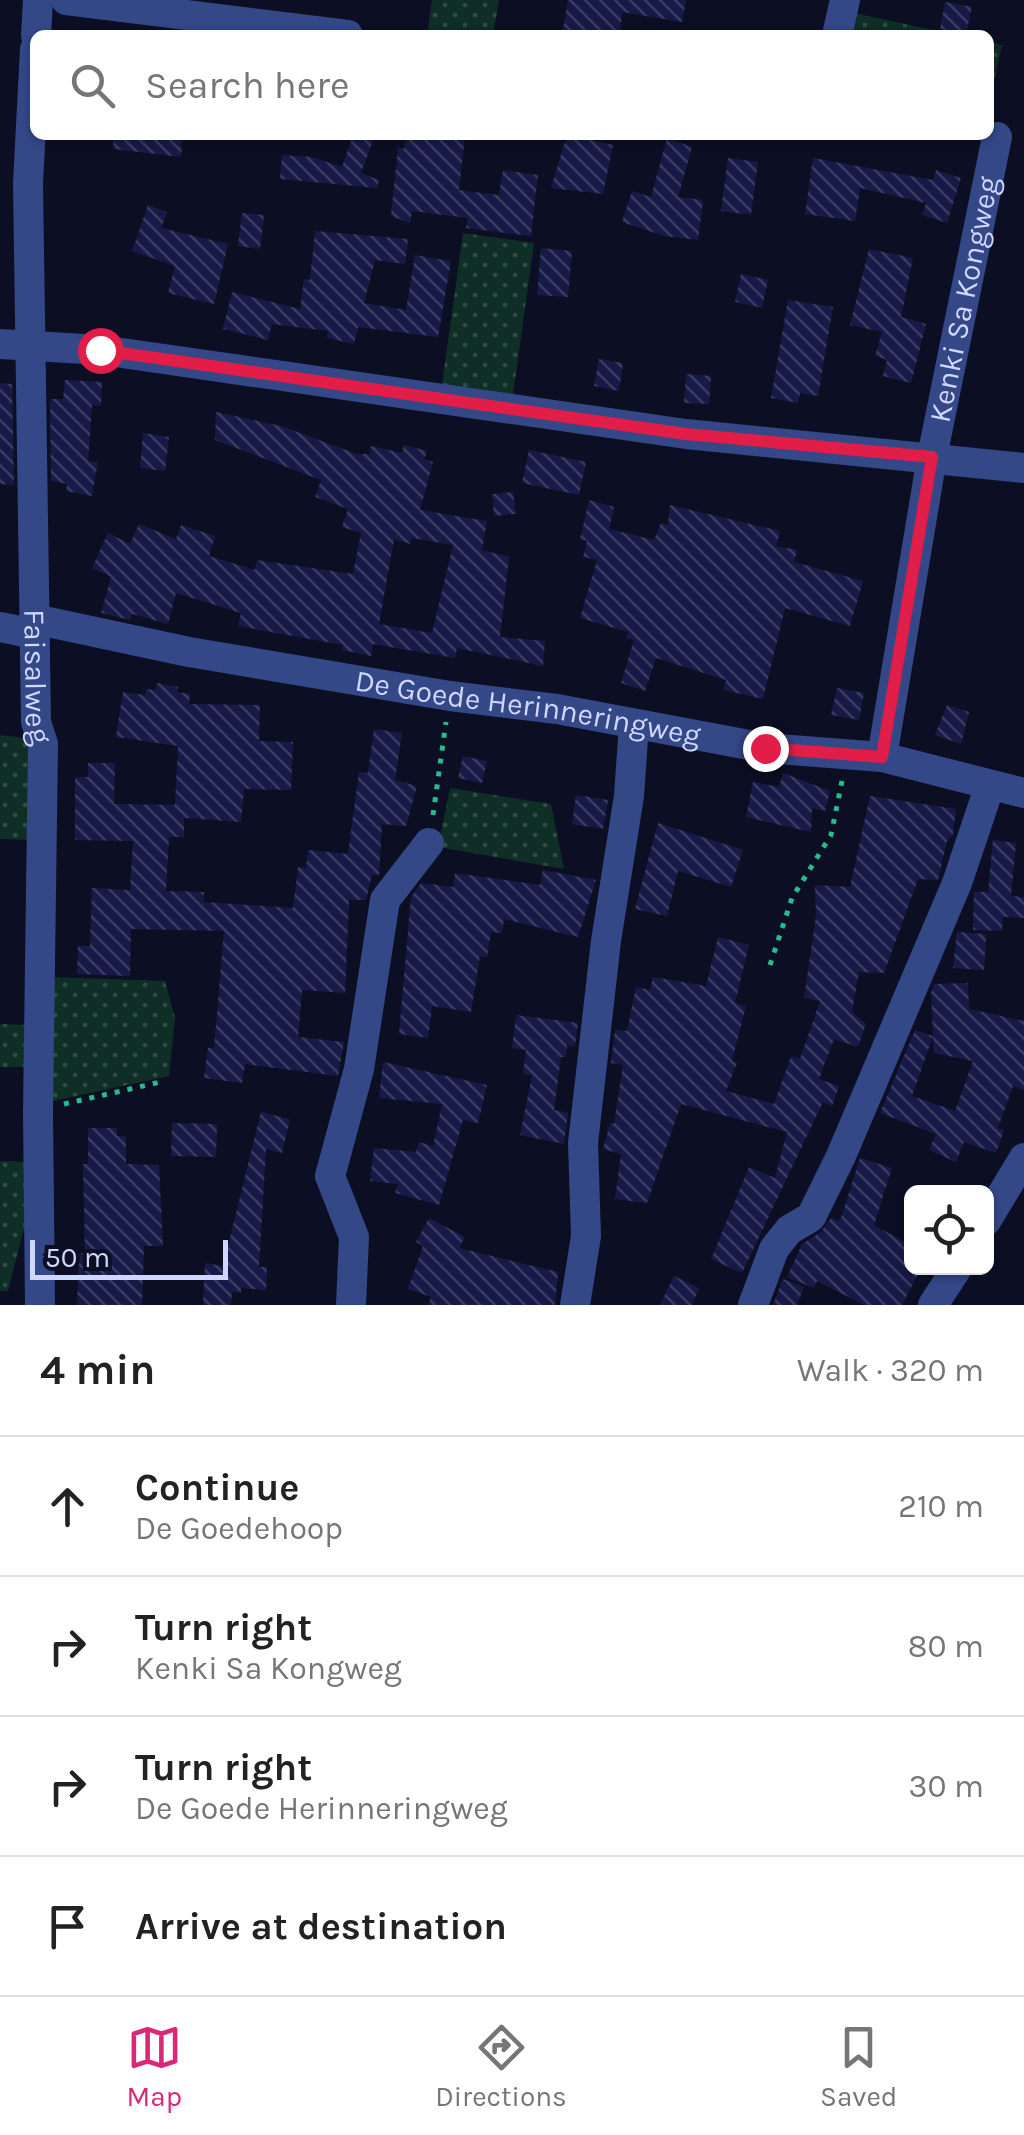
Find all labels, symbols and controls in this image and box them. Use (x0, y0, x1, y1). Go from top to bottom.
search box (30, 30, 994, 140)
icon: search (65, 58, 120, 113)
text: Search here (145, 63, 349, 108)
street label: Kenki Sa Kongweg (921, 173, 1007, 426)
route start (78, 328, 124, 374)
street label: Faisalweg (16, 609, 60, 749)
street label: De Goede Herinneringweg (352, 662, 704, 754)
route end (743, 726, 789, 772)
map controls (904, 1185, 994, 1275)
button: locate (904, 1185, 994, 1275)
scale bar (30, 1235, 228, 1280)
text: 50 m (45, 1241, 110, 1274)
text: 4 min (40, 1345, 155, 1395)
text: Walk · 320 m (797, 1352, 984, 1389)
text: Continue (135, 1465, 299, 1510)
icon: ahead (40, 1479, 95, 1534)
text: 210 m (898, 1488, 984, 1525)
text: De Goedehoop (135, 1510, 343, 1547)
text: Turn right (135, 1605, 312, 1650)
icon: right (40, 1619, 95, 1674)
text: 80 m (908, 1628, 984, 1665)
text: Kenki Sa Kongweg (135, 1650, 402, 1687)
text: Turn right (135, 1745, 312, 1790)
icon: right (40, 1759, 95, 1814)
text: 30 m (909, 1768, 984, 1805)
text: De Goede Herinneringweg (135, 1790, 508, 1827)
icon: arrive (40, 1899, 95, 1954)
text: Arrive at destination (135, 1904, 507, 1949)
tab: Map (127, 2020, 182, 2113)
tab: Directions (435, 2020, 567, 2113)
tab: Saved (820, 2020, 897, 2113)

